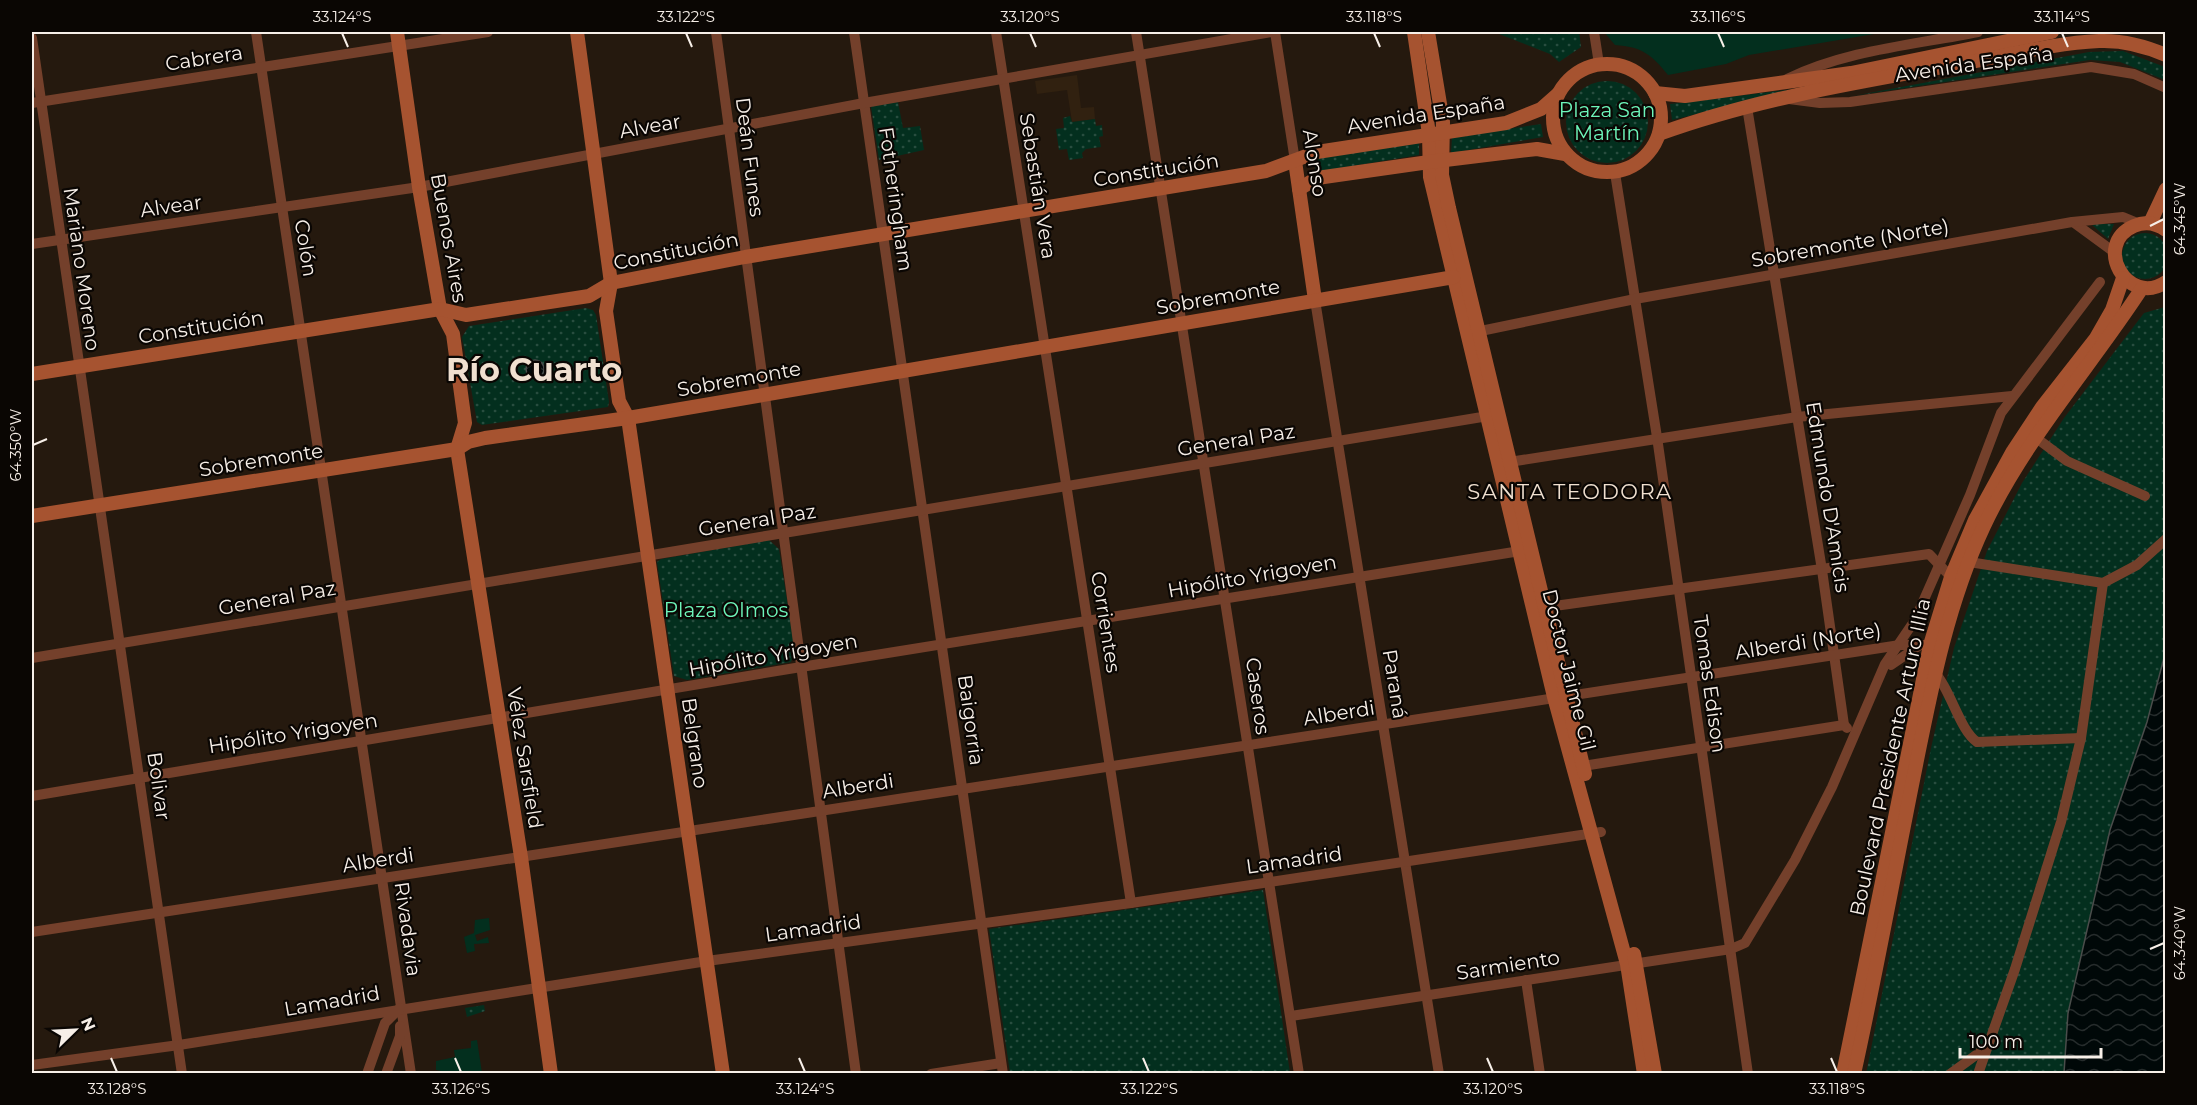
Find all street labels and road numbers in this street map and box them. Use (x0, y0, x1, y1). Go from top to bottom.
street label: Cabrera (163, 40, 245, 76)
street label: Avenida España (1893, 41, 2055, 87)
street label: Avenida España (1345, 90, 1507, 138)
street label: Deán Funes (731, 96, 769, 218)
street label: Alvear (617, 109, 683, 143)
street label: Sebastián Vera (1015, 111, 1061, 261)
street label: Fotheringham (874, 125, 918, 273)
street label: Alonso (1298, 127, 1332, 199)
street label: Constitución (1091, 148, 1221, 192)
street label: Buenos Aires (426, 171, 472, 305)
street label: Mariano Moreno (59, 186, 105, 352)
street label: Alvear (139, 190, 203, 222)
street label: Sobremonte (Norte) (1749, 214, 1951, 272)
street label: Colón (290, 218, 322, 278)
street label: Constitución (611, 227, 741, 275)
street label: Sobremonte (1154, 274, 1282, 320)
street label: Constitución (136, 305, 266, 349)
street label: Sobremonte (675, 356, 803, 402)
street label: Edmundo D'Amicis (1801, 400, 1855, 594)
street label: General Paz (1175, 419, 1297, 461)
street label: Sobremonte (197, 438, 325, 482)
street label: General Paz (696, 499, 818, 541)
street label: Hipólito Yrigoyen (1166, 549, 1338, 603)
street label: Corrientes (1086, 569, 1126, 675)
street label: General Paz (216, 576, 338, 620)
street label: Doctor Jaime Gil (1537, 587, 1601, 753)
street label: Boulevard Presidente Arturo Illia (1845, 596, 1935, 918)
street label: Tomas Edison (1688, 614, 1732, 754)
street label: Alberdi (Norte) (1733, 618, 1883, 664)
street label: Hipólito Yrigoyen (687, 628, 859, 682)
street label: Paraná (1378, 647, 1412, 721)
street label: Caseros (1241, 656, 1275, 736)
street label: Baigorria (953, 673, 989, 767)
street label: Vélez Sarsfield (502, 686, 548, 830)
street label: Belgrano (677, 696, 713, 790)
street label: Alberdi (1302, 696, 1376, 730)
street label: Hipólito Yrigoyen (207, 708, 379, 758)
street label: Bolivar (142, 750, 176, 822)
street label: Alberdi (821, 769, 895, 803)
street label: Lamadrid (1244, 841, 1344, 879)
street label: Alberdi (341, 843, 415, 877)
street label: Rivadavia (389, 880, 427, 978)
street label: Lamadrid (763, 909, 863, 947)
street label: Sarmiento (1455, 945, 1561, 985)
street label: Lamadrid (282, 981, 382, 1021)

